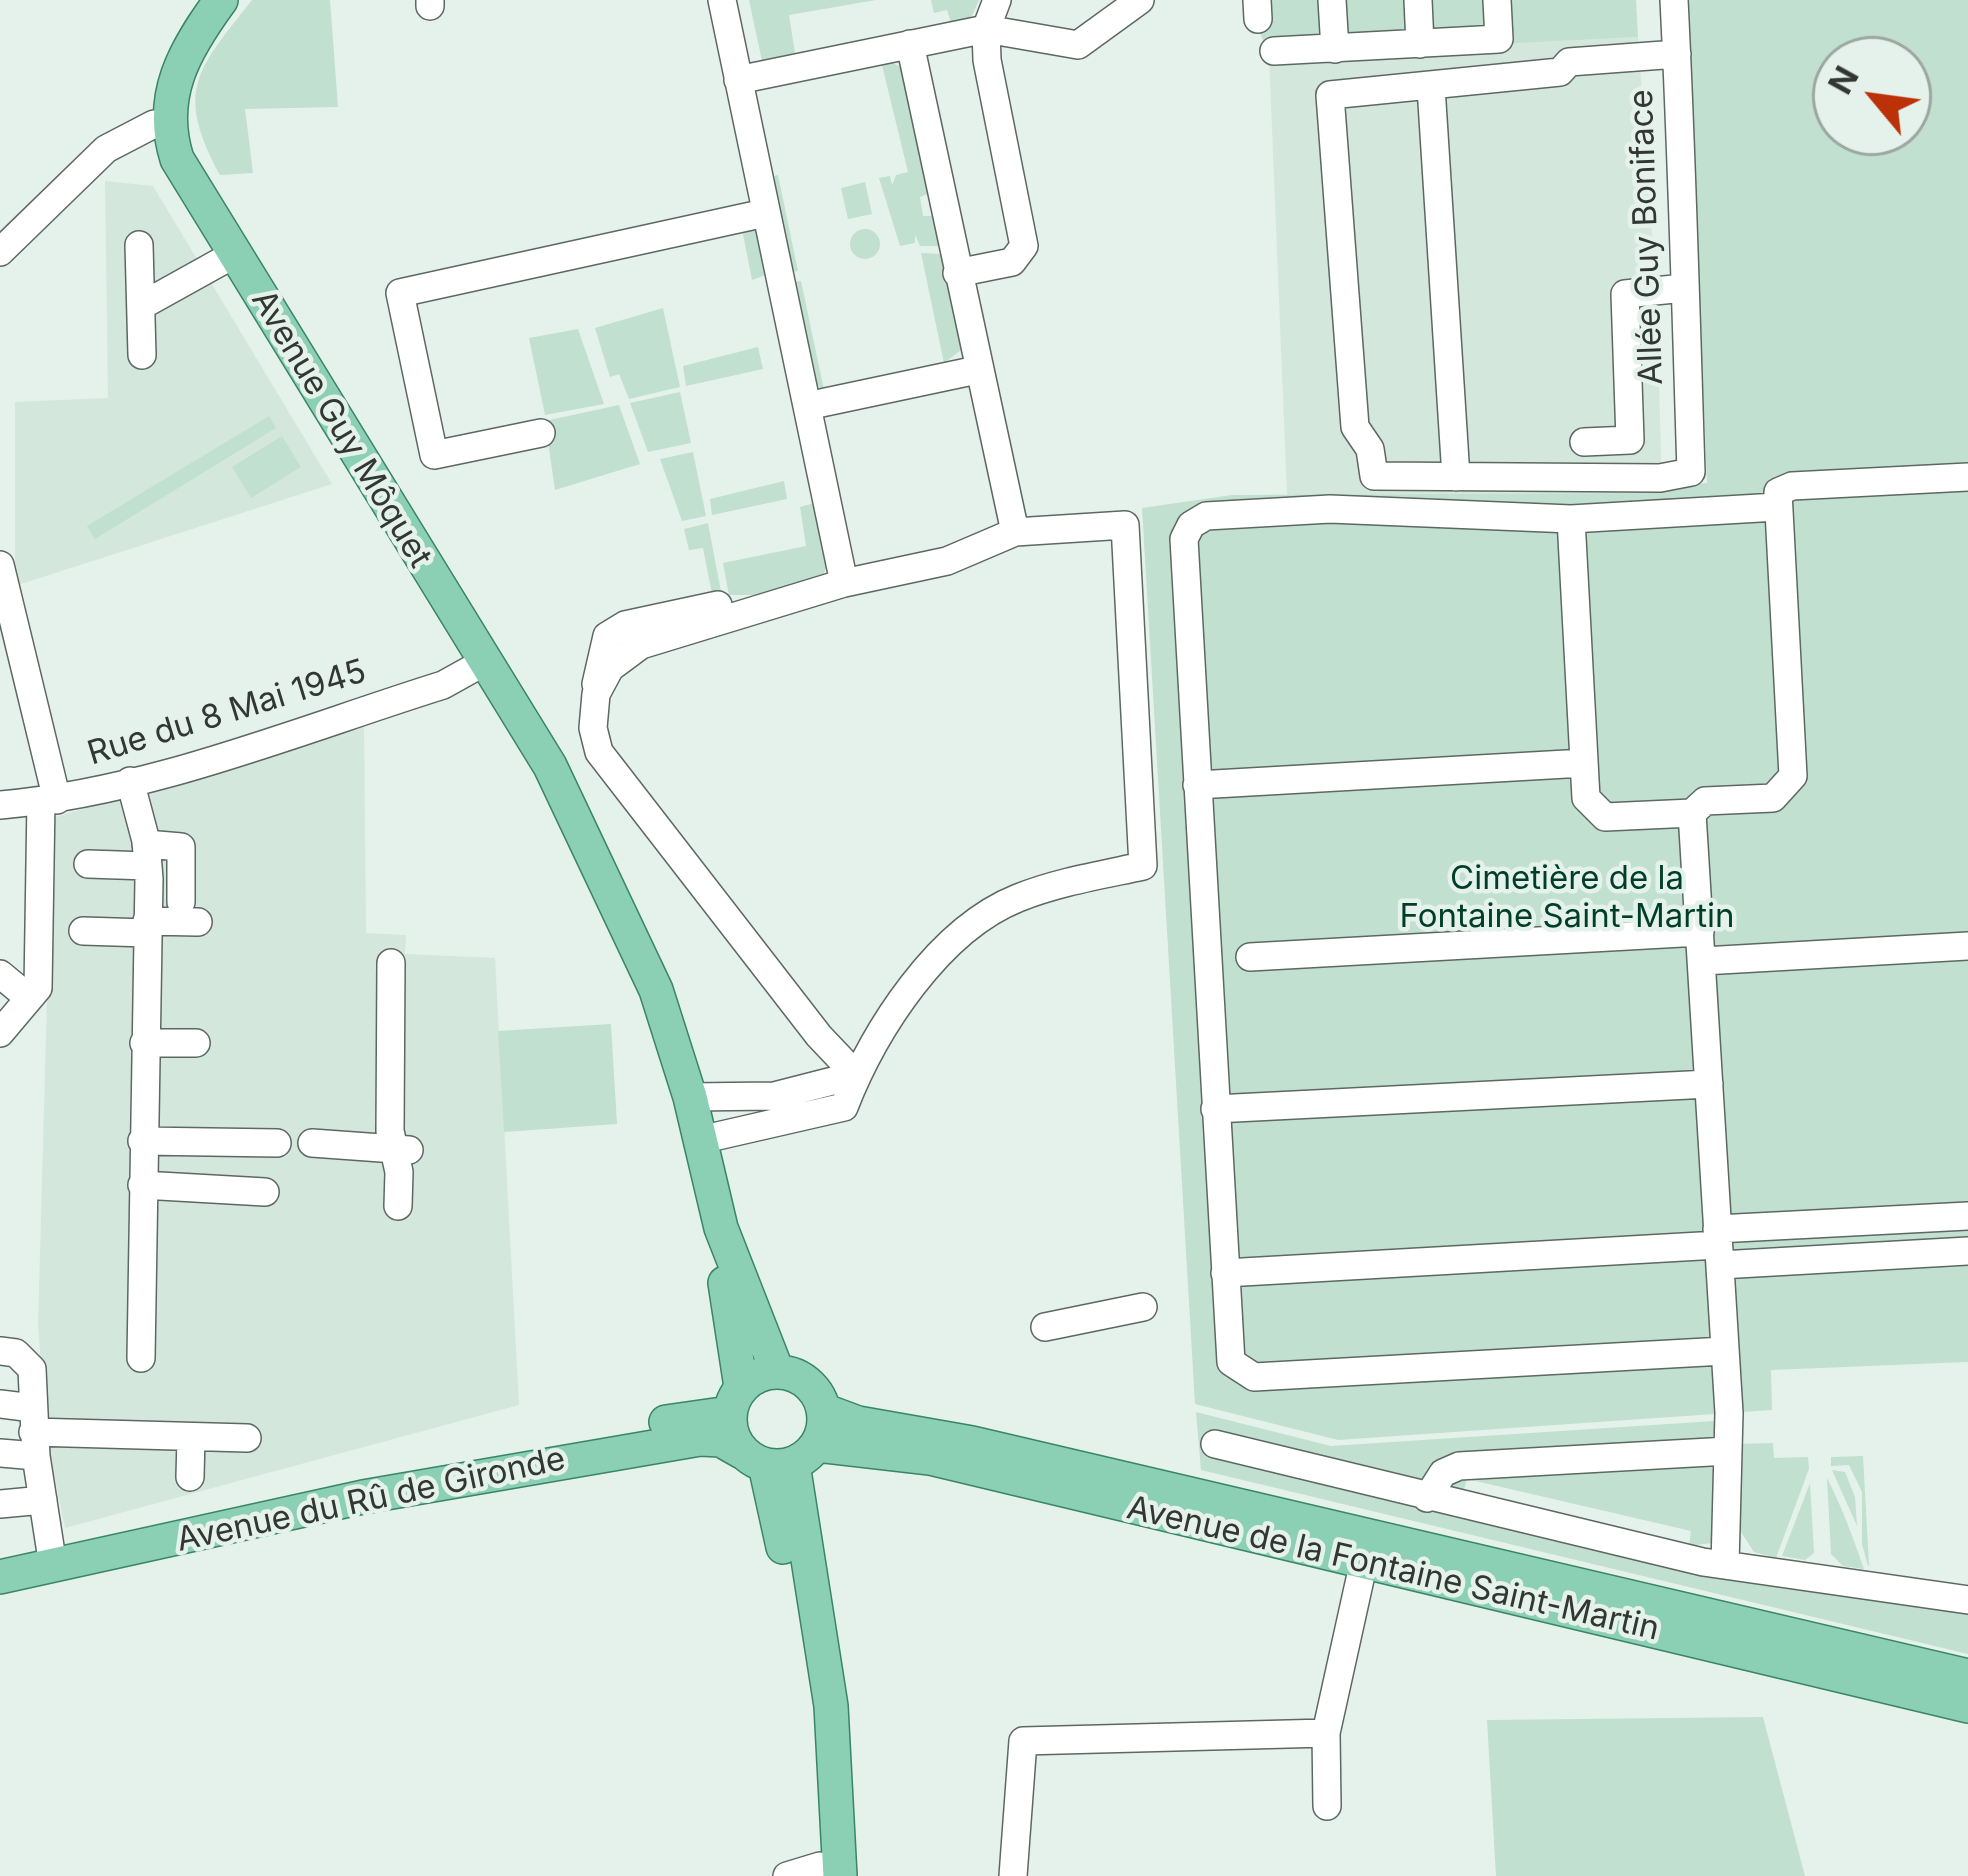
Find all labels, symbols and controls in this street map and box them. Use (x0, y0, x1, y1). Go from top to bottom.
north arrow (1812, 36, 1932, 156)
text: N (1820, 59, 1867, 101)
street label: Allée Guy Boniface (1622, 89, 1672, 385)
street label: Avenue Guy Môquet (243, 283, 439, 575)
street label: Rue du 8 Mai 1945 (83, 652, 371, 774)
park label: Cimetière de la Fontaine Saint-Martin (1399, 859, 1735, 937)
street label: Avenue du Rû de Gironde (173, 1439, 569, 1561)
street label: Avenue de la Fontaine Saint-Martin (1123, 1488, 1663, 1650)

